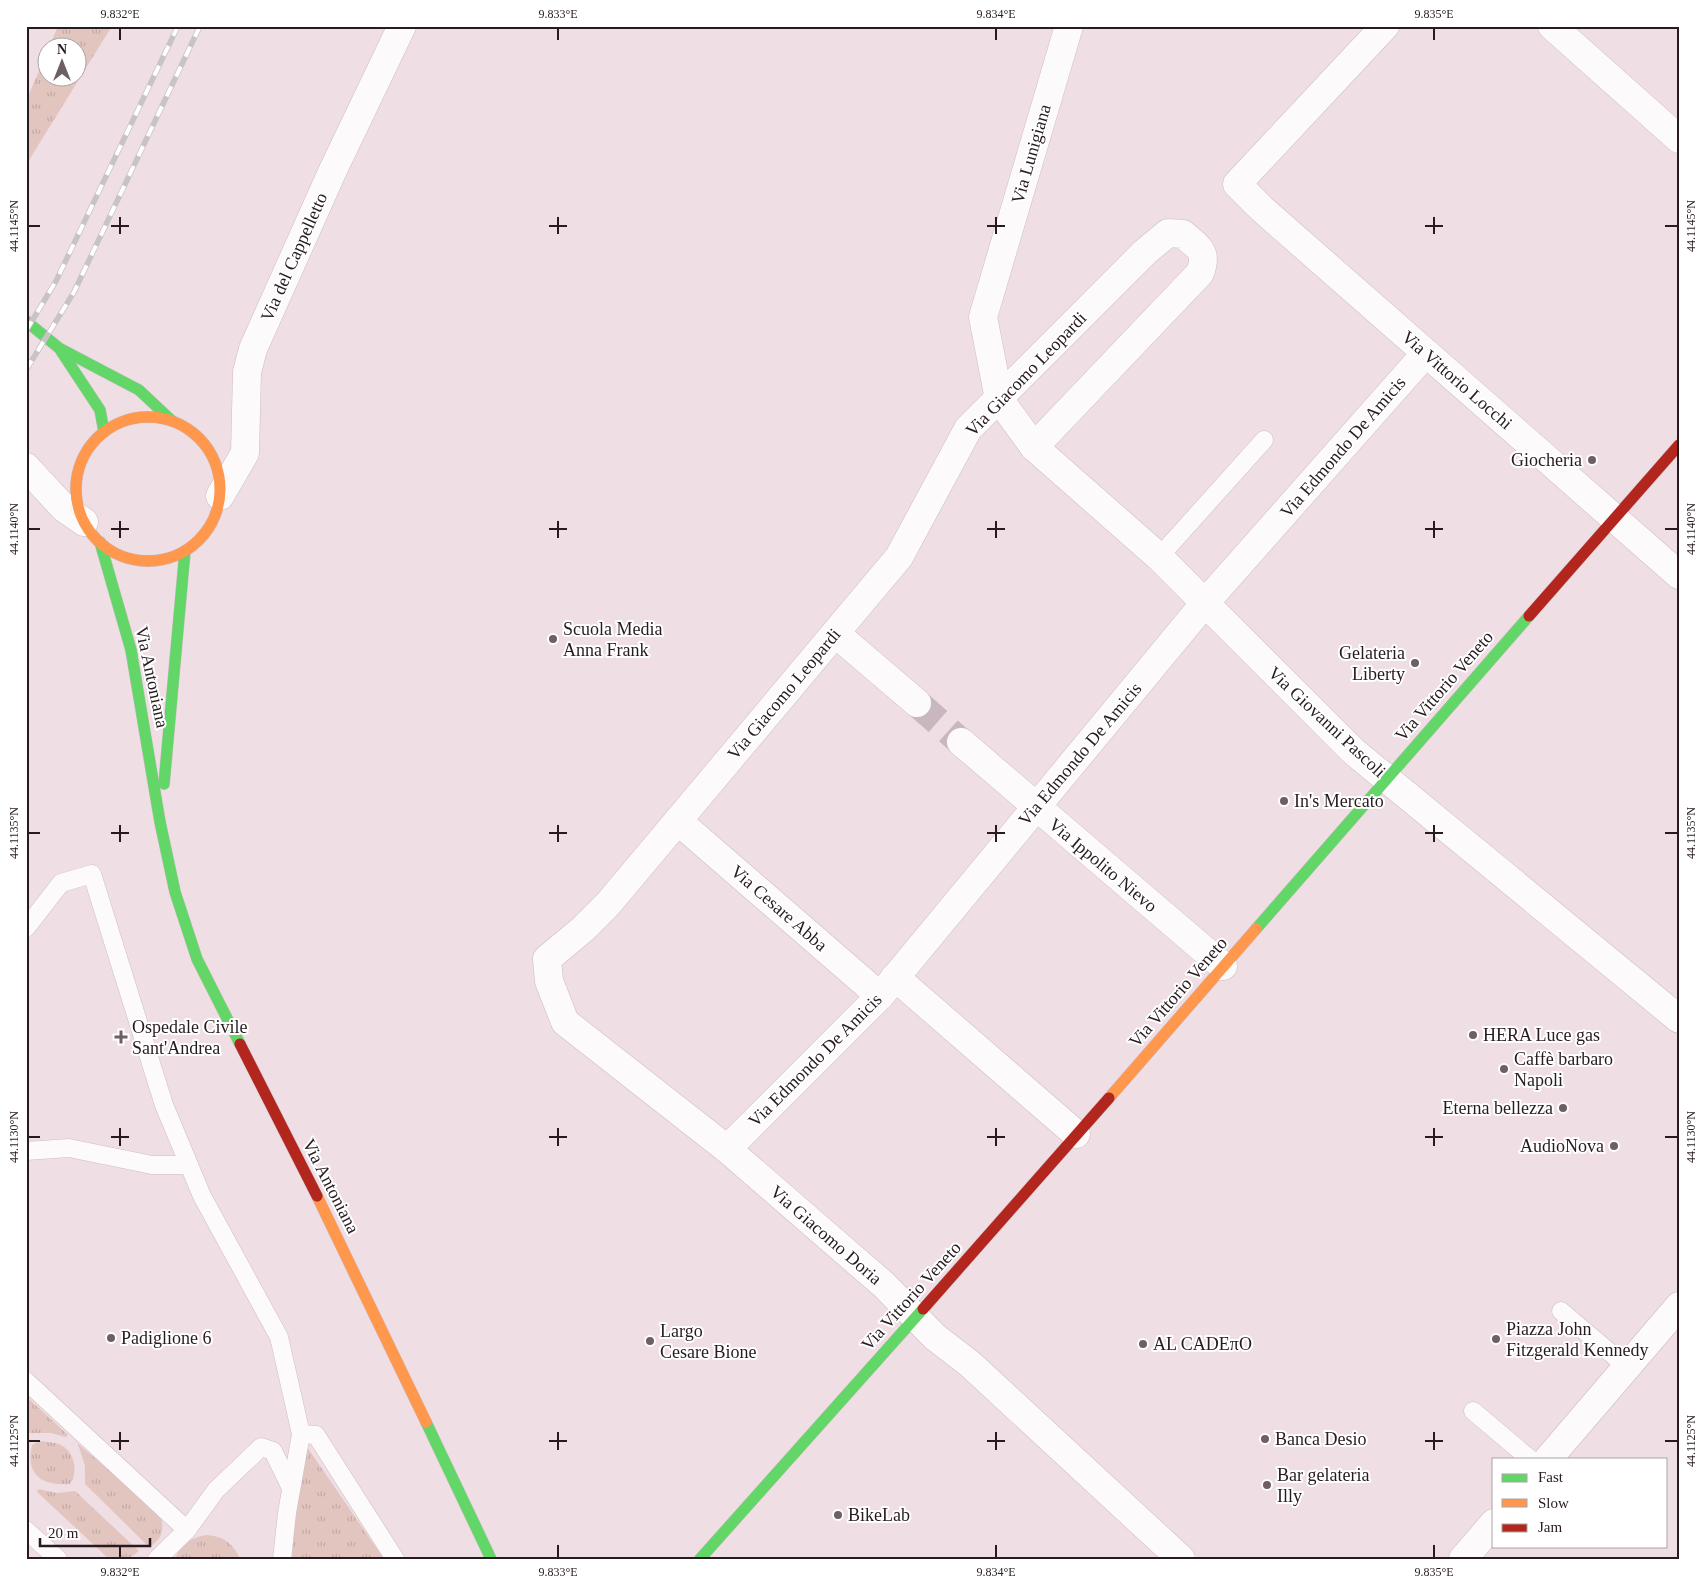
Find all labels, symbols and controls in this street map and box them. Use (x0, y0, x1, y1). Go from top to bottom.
text: 9.832°E (100, 7, 140, 21)
text: 9.833°E (538, 7, 578, 21)
text: 9.834°E (976, 7, 1016, 21)
text: 9.835°E (1414, 7, 1454, 21)
north arrow (38, 38, 88, 88)
text: N (57, 42, 67, 57)
street label: Via Lunigiana (1007, 102, 1055, 206)
street label: Via del Cappelletto (257, 189, 331, 325)
text: 44.1145°N (7, 200, 21, 252)
text: 44.1145°N (1684, 200, 1698, 252)
street label: Via Giacomo Leopardi (962, 308, 1090, 440)
street label: Via Vittorio Locchi (1398, 327, 1516, 433)
street label: Via Edmondo De Amicis (1276, 372, 1410, 522)
place label: Giocheria (1511, 450, 1582, 470)
marker: Giocheria (1586, 454, 1598, 466)
text: 44.1140°N (7, 503, 21, 555)
text: 44.1140°N (1684, 503, 1698, 555)
place label: Scuola Media Anna Frank (563, 619, 662, 660)
street label: Via Antoniana (131, 624, 173, 730)
street label: Via Giacomo Leopardi (723, 624, 845, 764)
street label: Via Vittorio Veneto (1391, 627, 1497, 745)
marker: Scuola Media Anna Frank (547, 633, 559, 645)
place label: Gelateria Liberty (1339, 643, 1405, 684)
marker: Gelateria Liberty (1409, 657, 1421, 669)
street label: Via Giovanni Pascoli (1264, 663, 1390, 781)
street label: Via Edmondo De Amicis (1014, 678, 1146, 830)
place label: In's Mercato (1294, 791, 1384, 811)
marker: In's Mercato (1278, 795, 1290, 807)
text: 44.1135°N (7, 807, 21, 859)
text: 44.1135°N (1684, 807, 1698, 859)
street label: Via Ippolito Nievo (1045, 814, 1161, 916)
street label: Via Cesare Abba (727, 861, 831, 955)
street label: Via Vittorio Veneto (1125, 933, 1231, 1051)
street label: Via Edmondo De Amicis (744, 989, 886, 1131)
place label: Ospedale Civile Sant'Andrea (132, 1017, 247, 1058)
place label: HERA Luce gas (1483, 1025, 1600, 1045)
marker: HERA Luce gas (1467, 1029, 1479, 1041)
marker: Ospedale Civile Sant'Andrea (114, 1030, 128, 1044)
place label: Caffè barbaro Napoli (1514, 1049, 1613, 1090)
marker: Caffè barbaro Napoli (1498, 1063, 1510, 1075)
place label: Eterna bellezza (1443, 1098, 1553, 1118)
marker: Eterna bellezza (1557, 1102, 1569, 1114)
text: 44.1130°N (7, 1111, 21, 1163)
text: 44.1130°N (1684, 1111, 1698, 1163)
street label: Via Antoniana (299, 1135, 363, 1237)
place label: AudioNova (1520, 1136, 1604, 1156)
marker: AudioNova (1608, 1140, 1620, 1152)
street label: Via Giacomo Doria (766, 1181, 886, 1289)
street label: Via Vittorio Veneto (857, 1238, 965, 1354)
place label: Piazza John Fitzgerald Kennedy (1506, 1319, 1648, 1360)
place label: Largo Cesare Bione (660, 1321, 756, 1362)
place label: Padiglione 6 (121, 1328, 212, 1348)
marker: Padiglione 6 (105, 1332, 117, 1344)
marker: Piazza John Fitzgerald Kennedy (1490, 1333, 1502, 1345)
place label: AL CADEπO (1153, 1334, 1252, 1354)
marker: Largo Cesare Bione (644, 1335, 656, 1347)
marker: AL CADEπO (1137, 1338, 1149, 1350)
text: 44.1125°N (7, 1415, 21, 1467)
text: 44.1125°N (1684, 1415, 1698, 1467)
place label: Banca Desio (1275, 1429, 1366, 1449)
marker: Banca Desio (1259, 1433, 1271, 1445)
legend (1492, 1458, 1668, 1548)
place label: Bar gelateria Illy (1277, 1465, 1369, 1506)
text: Fast (1538, 1469, 1564, 1485)
marker: Bar gelateria Illy (1261, 1479, 1273, 1491)
text: Slow (1538, 1495, 1569, 1511)
place label: BikeLab (848, 1505, 910, 1525)
marker: BikeLab (832, 1509, 844, 1521)
scale bar (40, 1515, 150, 1547)
text: Jam (1538, 1519, 1562, 1535)
text: 20 m (48, 1525, 79, 1541)
text: 9.832°E (100, 1565, 140, 1579)
text: 9.833°E (538, 1565, 578, 1579)
text: 9.834°E (976, 1565, 1016, 1579)
text: 9.835°E (1414, 1565, 1454, 1579)

